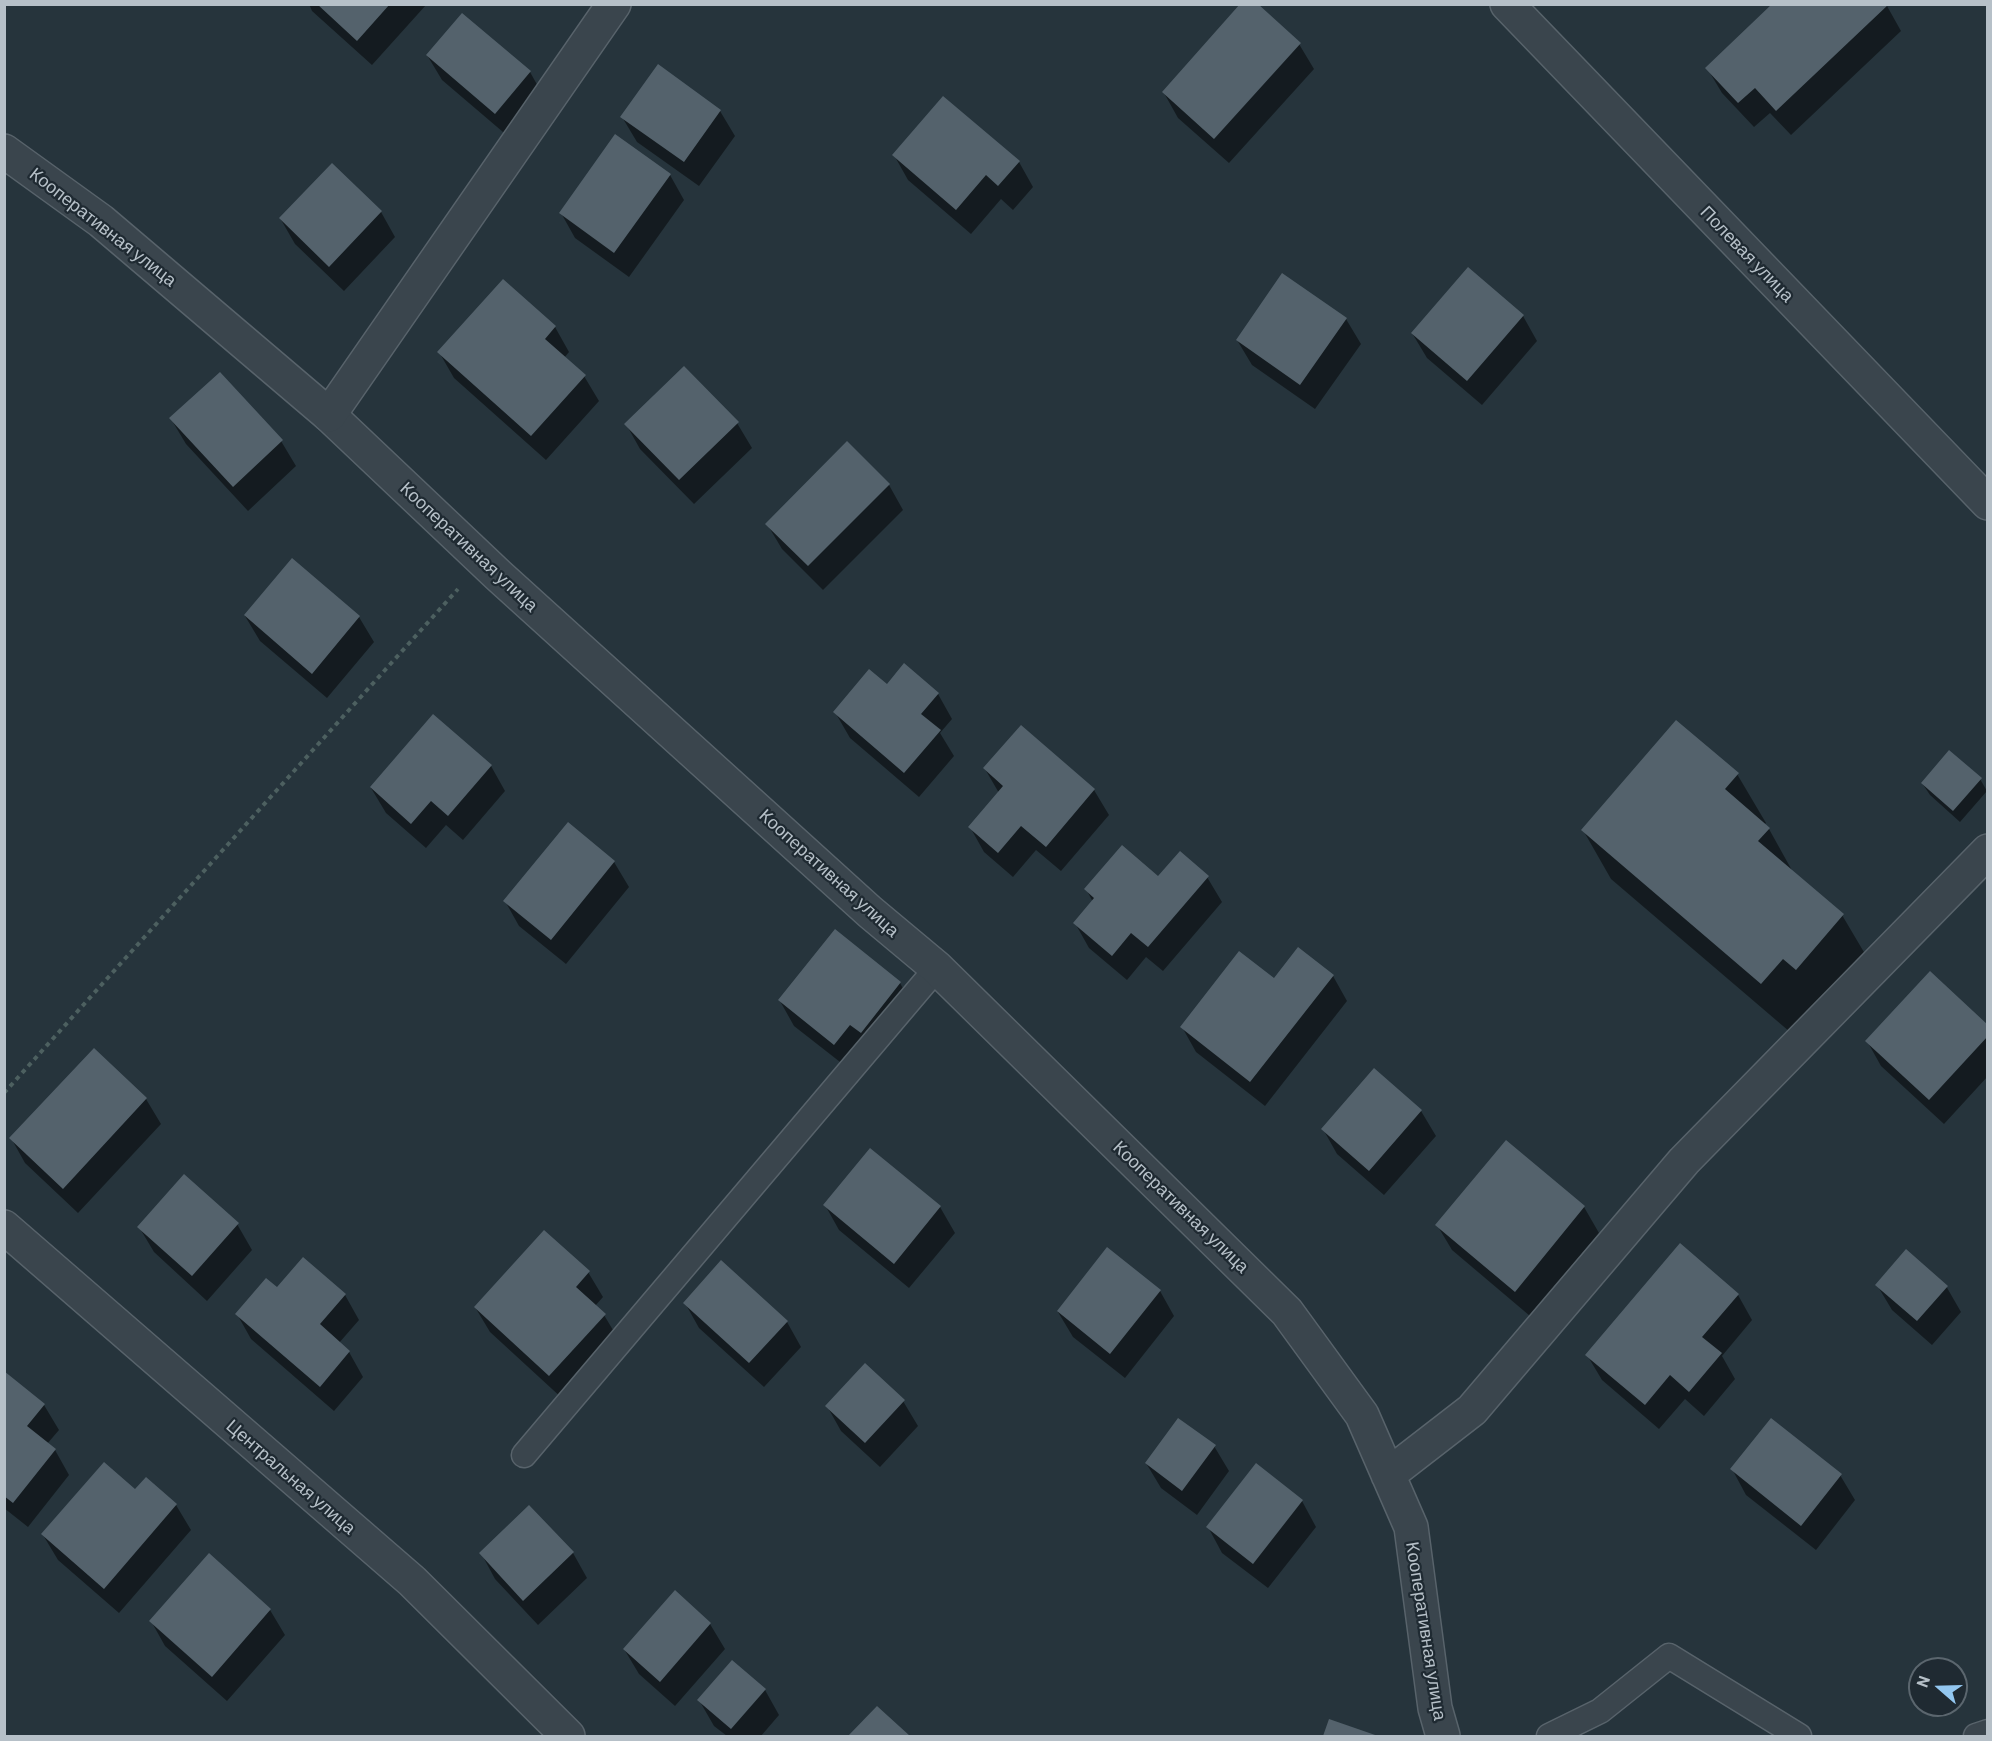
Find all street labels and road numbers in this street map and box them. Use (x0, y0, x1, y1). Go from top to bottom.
street label: Кооперативная улица (25, 163, 181, 291)
street label: Полевая улица (1696, 201, 1798, 307)
street label: Кооперативная улица (396, 478, 542, 616)
street label: Кооперативная улица (755, 805, 903, 941)
street label: Кооперативная улица (1109, 1137, 1253, 1277)
street label: Центральная улица (222, 1415, 360, 1539)
street label: Кооперативная улица (1401, 1540, 1451, 1722)

